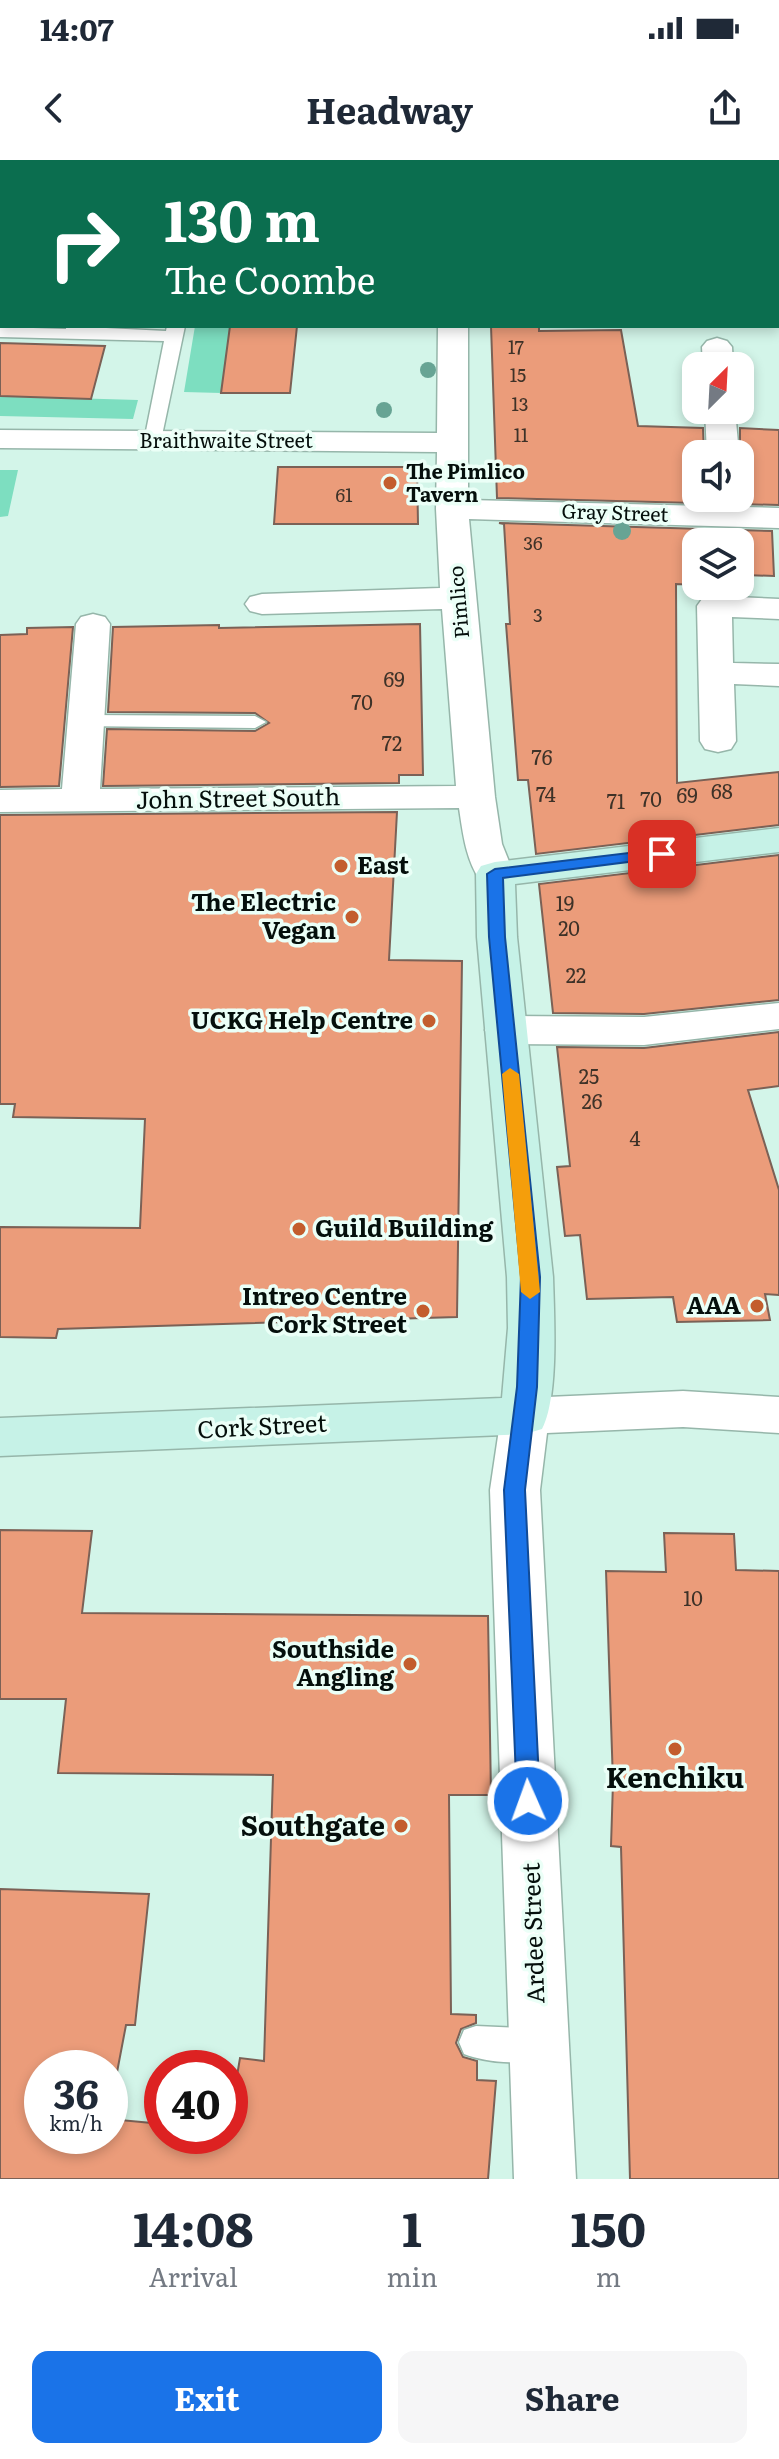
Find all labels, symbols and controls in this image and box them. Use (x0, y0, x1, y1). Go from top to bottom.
text: 14:07 (40, 6, 114, 50)
text: Headway (306, 82, 473, 135)
icon: back (32, 86, 76, 130)
icon: share (703, 86, 747, 130)
text: 130 m (164, 176, 320, 259)
icon: right (32, 192, 136, 296)
text: The Coombe (164, 252, 375, 305)
house number: 17 (508, 333, 524, 360)
north arrow (682, 352, 754, 424)
map controls (682, 352, 754, 600)
house number: 15 (510, 361, 526, 388)
house number: 13 (511, 390, 529, 417)
house number: 11 (514, 421, 528, 448)
street label: Braithwaite Street (139, 424, 313, 454)
button: sound (682, 440, 754, 512)
place label: The Pimlico Tavern (406, 455, 525, 508)
marker: The Pimlico Tavern (381, 474, 399, 492)
house number: 61 (336, 481, 353, 508)
street label: Gray Street (561, 494, 669, 528)
button: layers (682, 528, 754, 600)
house number: 36 (523, 529, 543, 556)
street label: Pimlico (439, 564, 475, 640)
house number: 3 (533, 601, 543, 628)
house number: 69 (383, 663, 405, 693)
house number: 70 (351, 686, 373, 716)
house number: 72 (382, 727, 402, 757)
house number: 76 (532, 741, 553, 771)
house number: 68 (711, 775, 733, 805)
street label: John Street South (136, 777, 341, 816)
house number: 74 (536, 778, 556, 808)
house number: 69 (676, 779, 698, 809)
house number: 70 (640, 783, 662, 813)
house number: 71 (607, 785, 625, 815)
pin (628, 820, 696, 888)
icon: arrive (640, 832, 684, 876)
place label: East (357, 846, 410, 881)
marker: East (332, 857, 350, 875)
place label: The Electric Vegan (191, 883, 336, 946)
house number: 19 (556, 887, 574, 917)
marker: The Electric Vegan (343, 908, 361, 926)
house number: 20 (558, 912, 580, 942)
house number: 22 (566, 959, 586, 989)
place label: UCKG Help Centre (191, 1001, 413, 1036)
marker: UCKG Help Centre (420, 1012, 438, 1030)
house number: 25 (579, 1060, 599, 1090)
house number: 26 (582, 1085, 603, 1115)
house number: 4 (629, 1122, 641, 1152)
place label: Guild Building (315, 1209, 494, 1244)
marker: Guild Building (290, 1220, 308, 1238)
place label: Intreo Centre Cork Street (242, 1277, 407, 1340)
place label: AAA (687, 1286, 741, 1321)
marker: AAA (748, 1297, 766, 1315)
marker: Intreo Centre Cork Street (414, 1302, 432, 1320)
street label: Cork Street (196, 1404, 328, 1445)
house number: 10 (683, 1582, 703, 1612)
place label: Southside Angling (272, 1630, 394, 1693)
marker: Southside Angling (401, 1655, 419, 1673)
marker: Kenchiku (666, 1740, 684, 1758)
place label: Kenchiku (606, 1755, 744, 1797)
position arrow (486, 1759, 570, 1843)
place label: Southgate (241, 1803, 385, 1845)
marker: Southgate (392, 1817, 410, 1835)
street label: Ardee Street (512, 1862, 551, 2004)
speed limit sign: 40 (144, 2050, 248, 2154)
text: 36 (53, 2062, 99, 2121)
text: km/h (49, 2107, 103, 2137)
text: 14:08 (133, 2191, 254, 2262)
text: 1 (402, 2191, 422, 2262)
text: 150 (571, 2191, 646, 2262)
text: Arrival (149, 2256, 238, 2295)
text: min (387, 2256, 438, 2295)
text: m (596, 2256, 621, 2295)
button: Exit (32, 2351, 382, 2443)
button: Share (398, 2351, 747, 2443)

